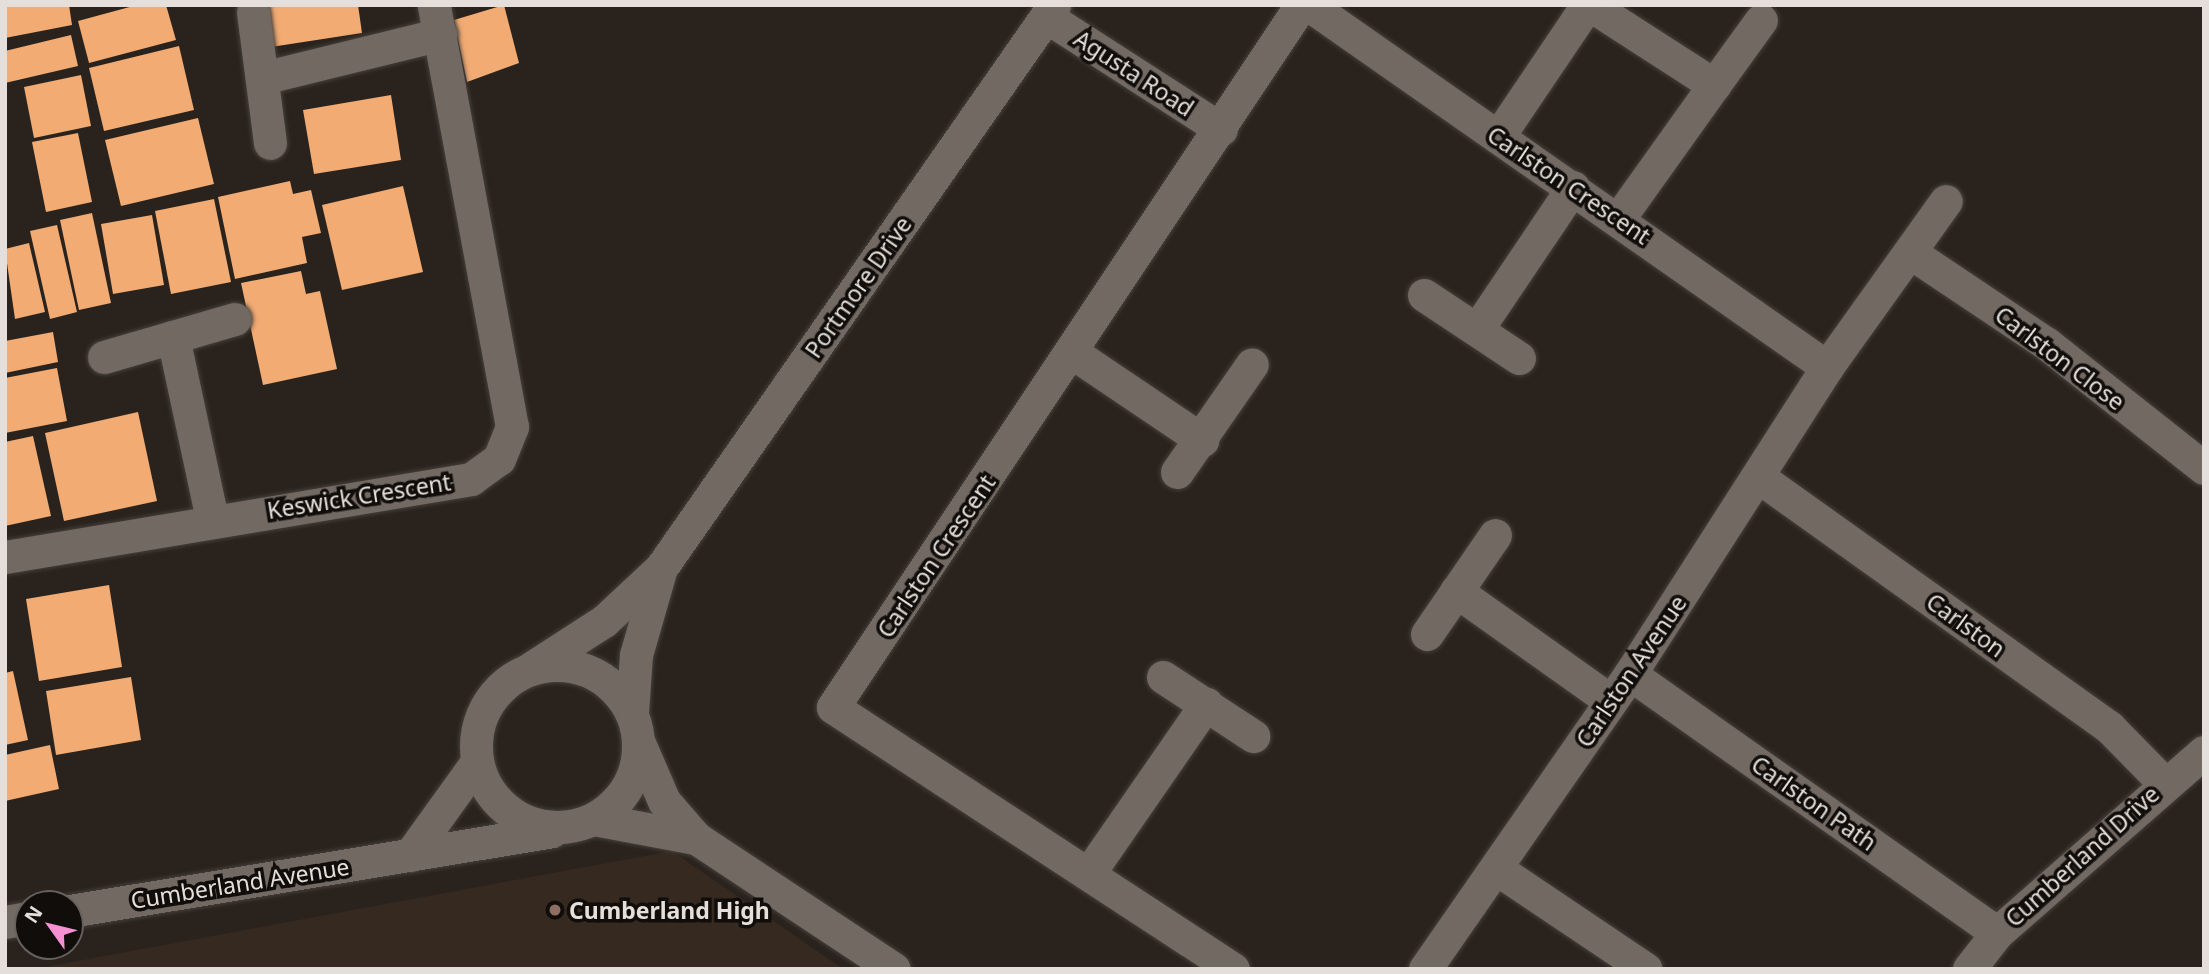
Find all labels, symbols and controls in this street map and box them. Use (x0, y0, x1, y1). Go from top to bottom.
street label: Agusta Road (1069, 24, 1199, 122)
street label: Carlston Crescent (1482, 120, 1656, 250)
street label: Portmore Drive (799, 211, 917, 363)
street label: Carlston Close (1990, 300, 2130, 416)
street label: Keswick Crescent (265, 468, 453, 524)
street label: Carlston Crescent (871, 469, 1001, 643)
street label: Carlston (1921, 587, 2011, 663)
street label: Carlston Avenue (1570, 590, 1692, 752)
street label: Carlston Path (1746, 750, 1882, 856)
street label: Cumberland Drive (2000, 780, 2164, 932)
street label: Cumberland Avenue (129, 852, 351, 914)
north arrow (14, 890, 84, 960)
place label: Cumberland High (569, 896, 770, 924)
text: N (18, 901, 48, 928)
marker: Cumberland High (547, 902, 563, 918)

